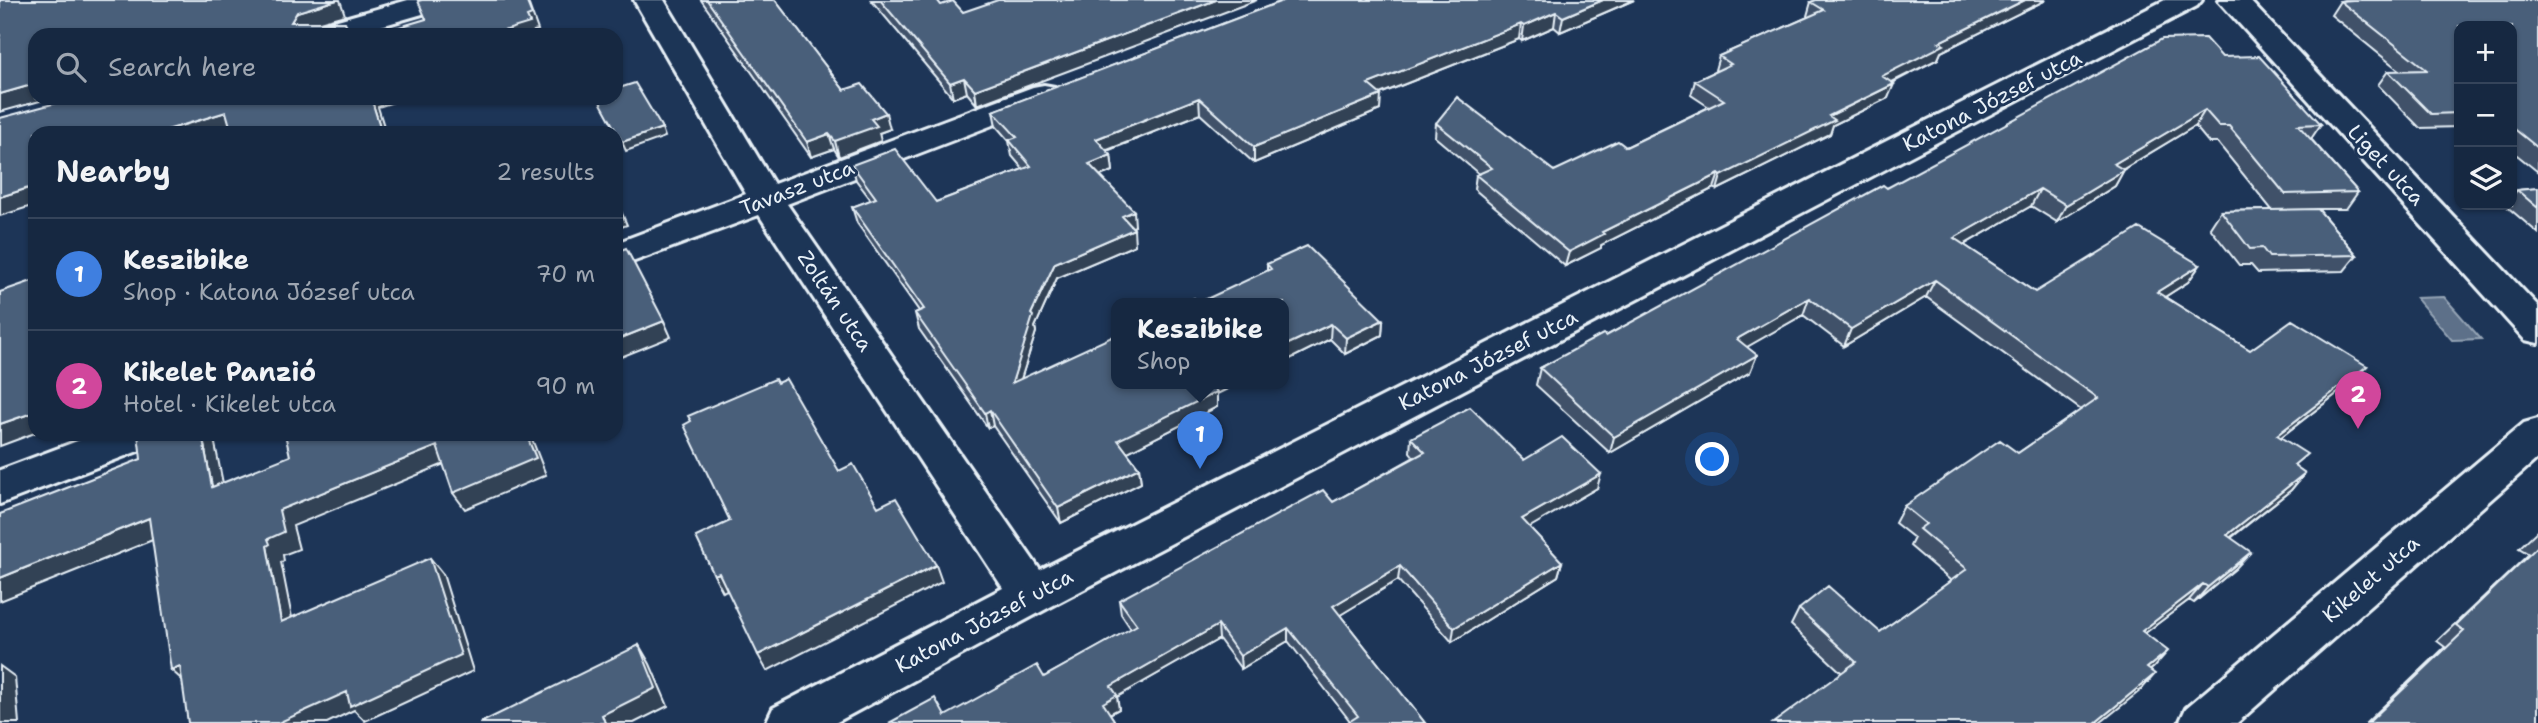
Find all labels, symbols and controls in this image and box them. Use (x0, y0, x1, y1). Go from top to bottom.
map controls (2454, 21, 2517, 210)
button: + (2454, 21, 2517, 84)
search box (28, 28, 623, 105)
street label: Katona József utca (1898, 44, 2086, 158)
icon: search (52, 48, 90, 86)
text: Search here (108, 49, 257, 84)
button: − (2454, 84, 2517, 147)
street label: Liget utca (2341, 118, 2431, 212)
button: layers (2454, 147, 2517, 210)
text: Nearby (56, 151, 171, 192)
street label: Tavasz utca (736, 153, 858, 223)
text: 2 results (496, 157, 595, 187)
text: Keszibike (123, 242, 249, 277)
street label: Zoltán utca (791, 245, 879, 357)
text: 1 (74, 259, 84, 289)
text: 70 m (536, 259, 595, 289)
text: Shop · Katona József utca (123, 277, 415, 307)
popup (1111, 298, 1289, 389)
street label: Katona József utca (1394, 303, 1582, 417)
text: Keszibike (1137, 311, 1263, 346)
text: Shop (1137, 346, 1191, 376)
text: Kikelet Panzió (123, 354, 316, 389)
text: 2 (71, 371, 87, 401)
text: 90 m (535, 371, 595, 401)
pin: 2 (2335, 371, 2381, 429)
text: Hotel · Kikelet utca (123, 389, 336, 419)
pin: 1 (1177, 411, 1223, 469)
your location (1695, 442, 1729, 476)
street label: Kikelet utca (2317, 529, 2425, 629)
street label: Katona József utca (890, 562, 1078, 680)

